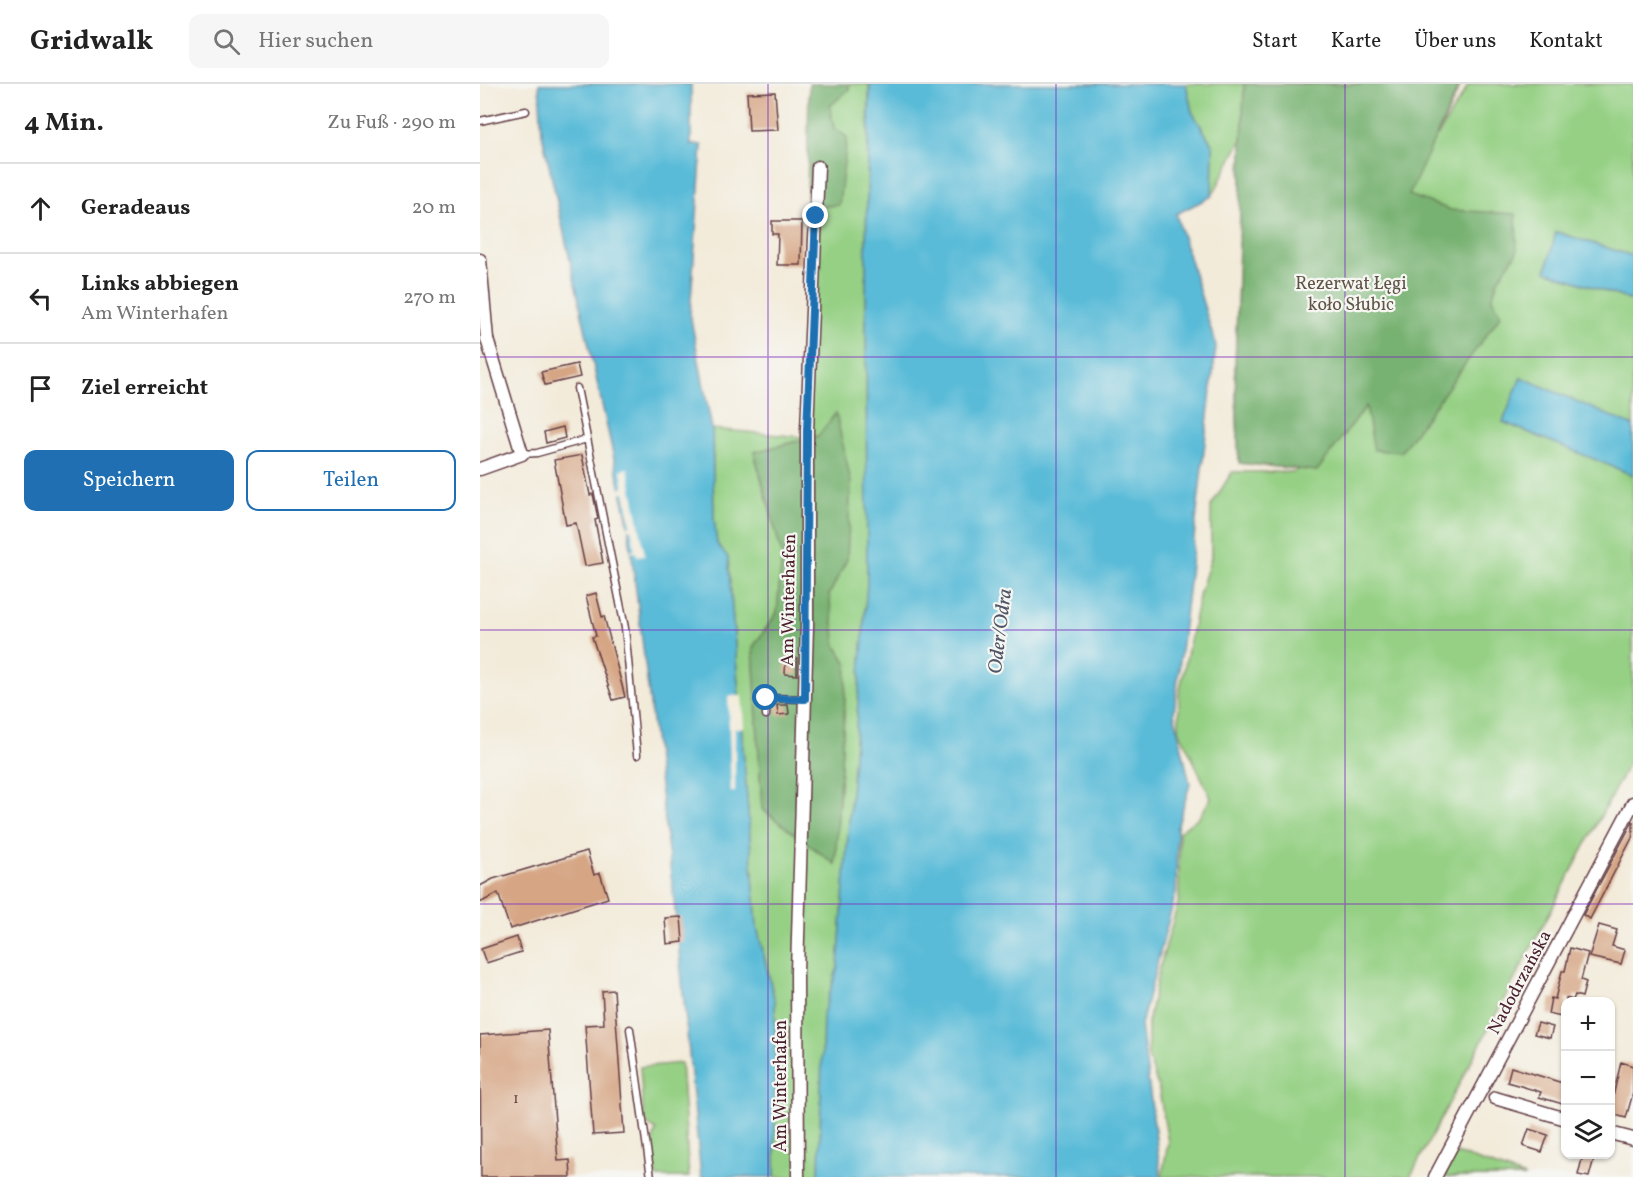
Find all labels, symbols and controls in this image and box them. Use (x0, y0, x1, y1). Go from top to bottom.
search box (189, 14, 609, 68)
text: Gridwalk (30, 22, 153, 61)
icon: search (210, 25, 243, 58)
text: Hier suchen (258, 26, 373, 57)
text: Start (1252, 27, 1298, 56)
text: Karte (1331, 27, 1381, 56)
text: Über uns (1414, 27, 1496, 56)
text: Kontakt (1529, 27, 1603, 56)
text: 4 Min. (24, 105, 104, 141)
text: Zu Fuß · 290 m (327, 109, 456, 137)
icon: ahead (24, 192, 57, 225)
text: Geradeaus (81, 193, 191, 224)
text: 20 m (412, 194, 456, 222)
route end (802, 202, 828, 228)
text: Links abbiegen (81, 269, 239, 300)
park label: Rezerwat Łęgi koło Słubic (1295, 272, 1407, 318)
icon: left (24, 282, 57, 315)
text: 270 m (403, 284, 456, 312)
text: Am Winterhafen (81, 300, 228, 328)
icon: arrive (24, 372, 57, 405)
text: Ziel erreicht (81, 373, 208, 404)
button: Speichern (24, 450, 234, 511)
button: Teilen (246, 450, 456, 511)
street label: Am Winterhafen (776, 533, 803, 667)
water label: Oder/Odra (982, 587, 1020, 676)
route start (752, 684, 778, 710)
street label: Nadodrzańska (1482, 926, 1558, 1039)
map controls (1561, 997, 1615, 1159)
button: + (1561, 997, 1615, 1051)
street label: Am Winterhafen (769, 1019, 794, 1152)
button: − (1561, 1051, 1615, 1105)
house number: 1 (513, 1089, 519, 1110)
button: layers (1561, 1105, 1615, 1159)

